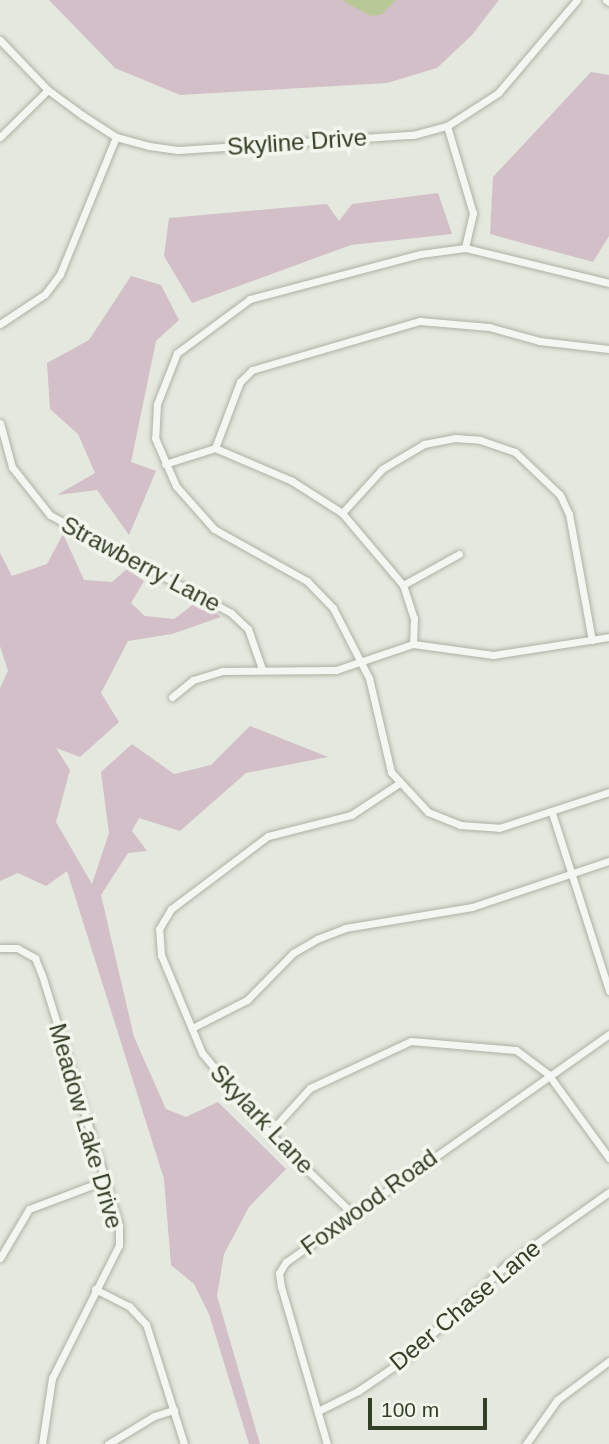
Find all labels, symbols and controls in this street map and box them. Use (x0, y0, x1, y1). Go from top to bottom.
street label: Skyline Drive (226, 123, 368, 161)
street label: Strawberry Lane (57, 510, 225, 618)
street label: Meadow Lake Drive (43, 1020, 129, 1232)
street label: Skylark Lane (204, 1058, 320, 1180)
street label: Foxwood Road (295, 1143, 443, 1261)
street label: Deer Chase Lane (384, 1234, 546, 1376)
scale bar (371, 1384, 490, 1428)
text: 100 m (381, 1398, 439, 1421)

